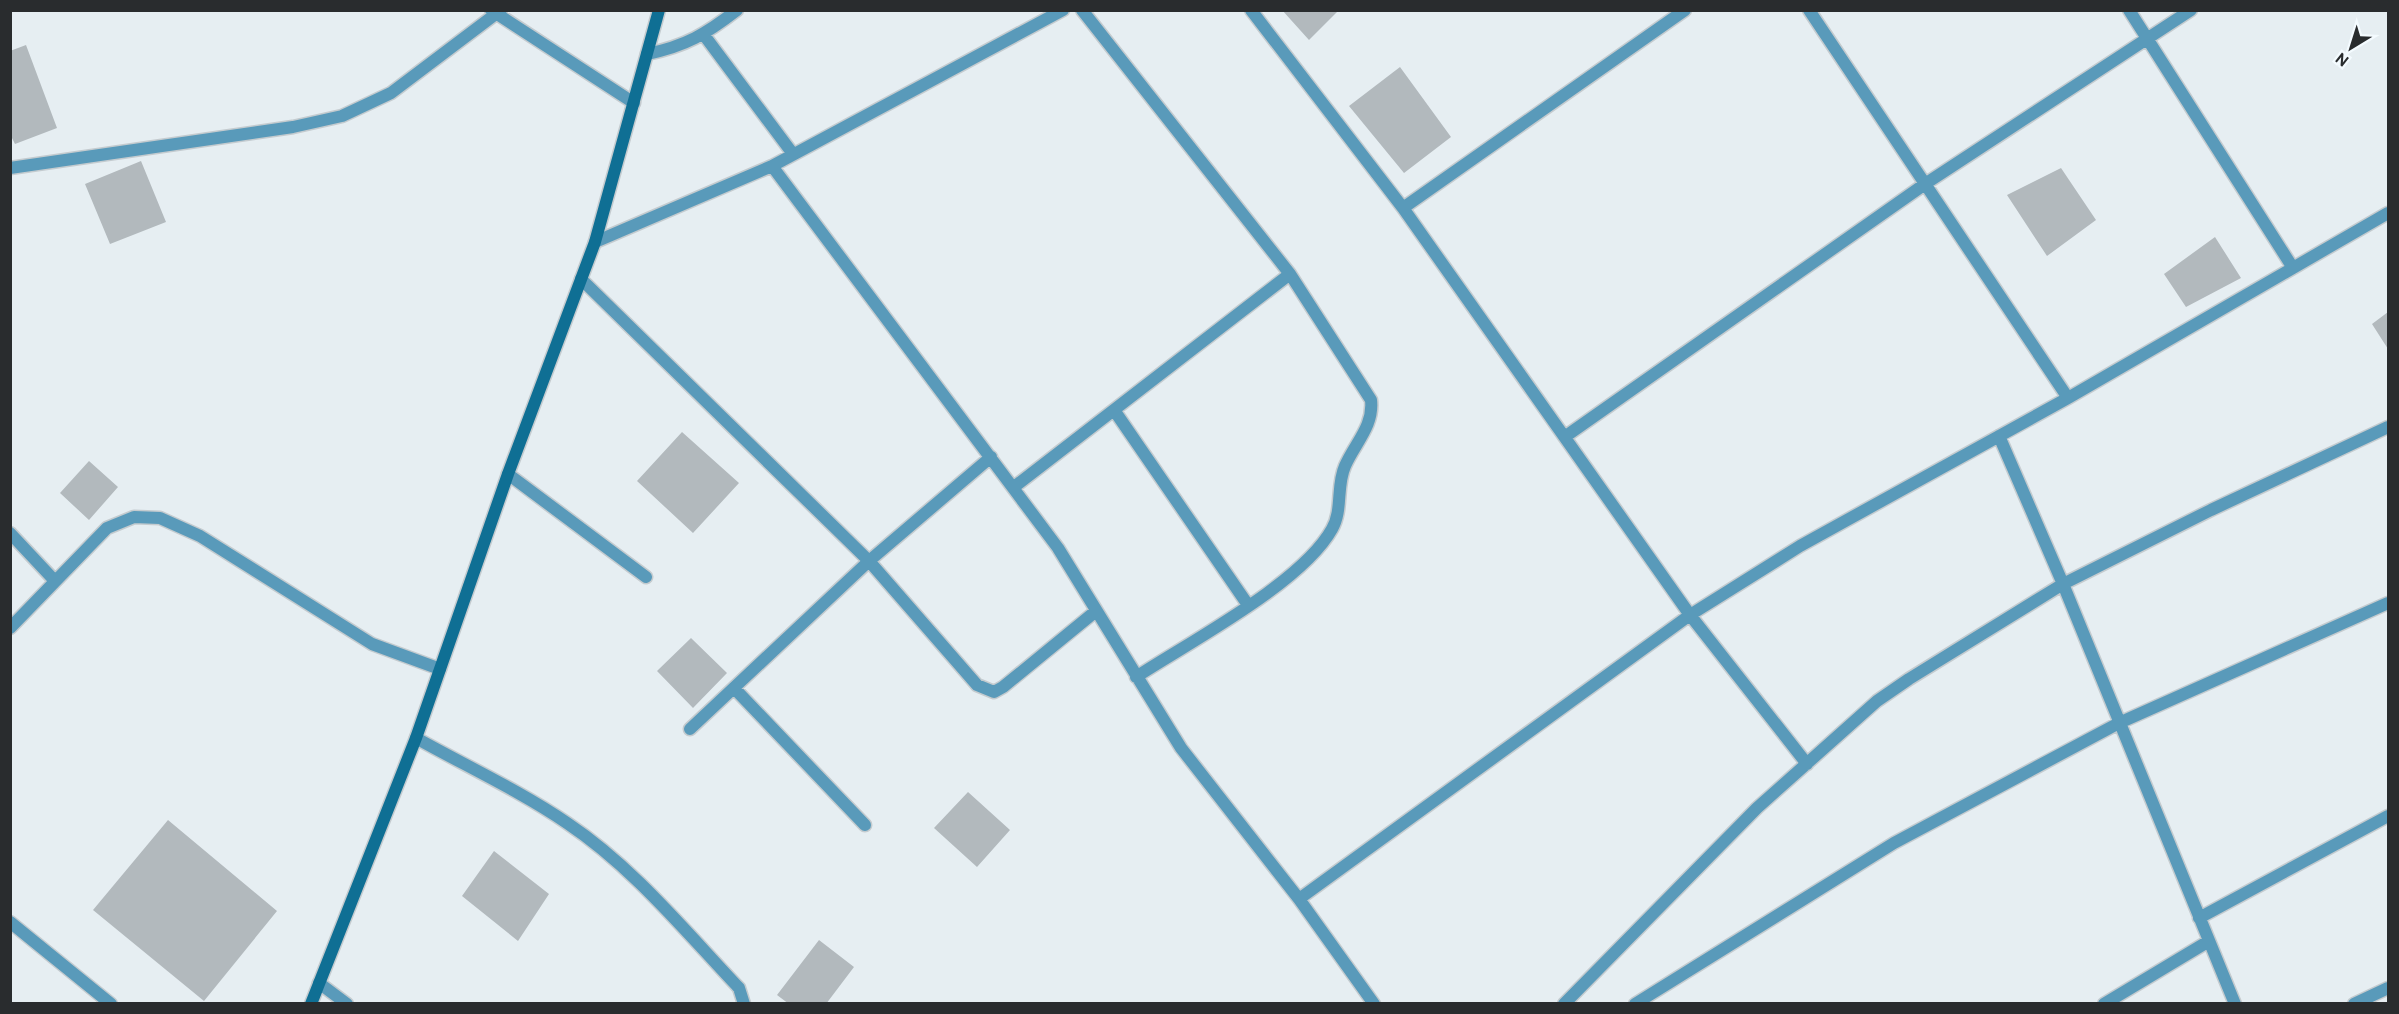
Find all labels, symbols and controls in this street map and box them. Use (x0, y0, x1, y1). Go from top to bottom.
north arrow (2321, 18, 2381, 78)
text: N (2332, 47, 2354, 70)

